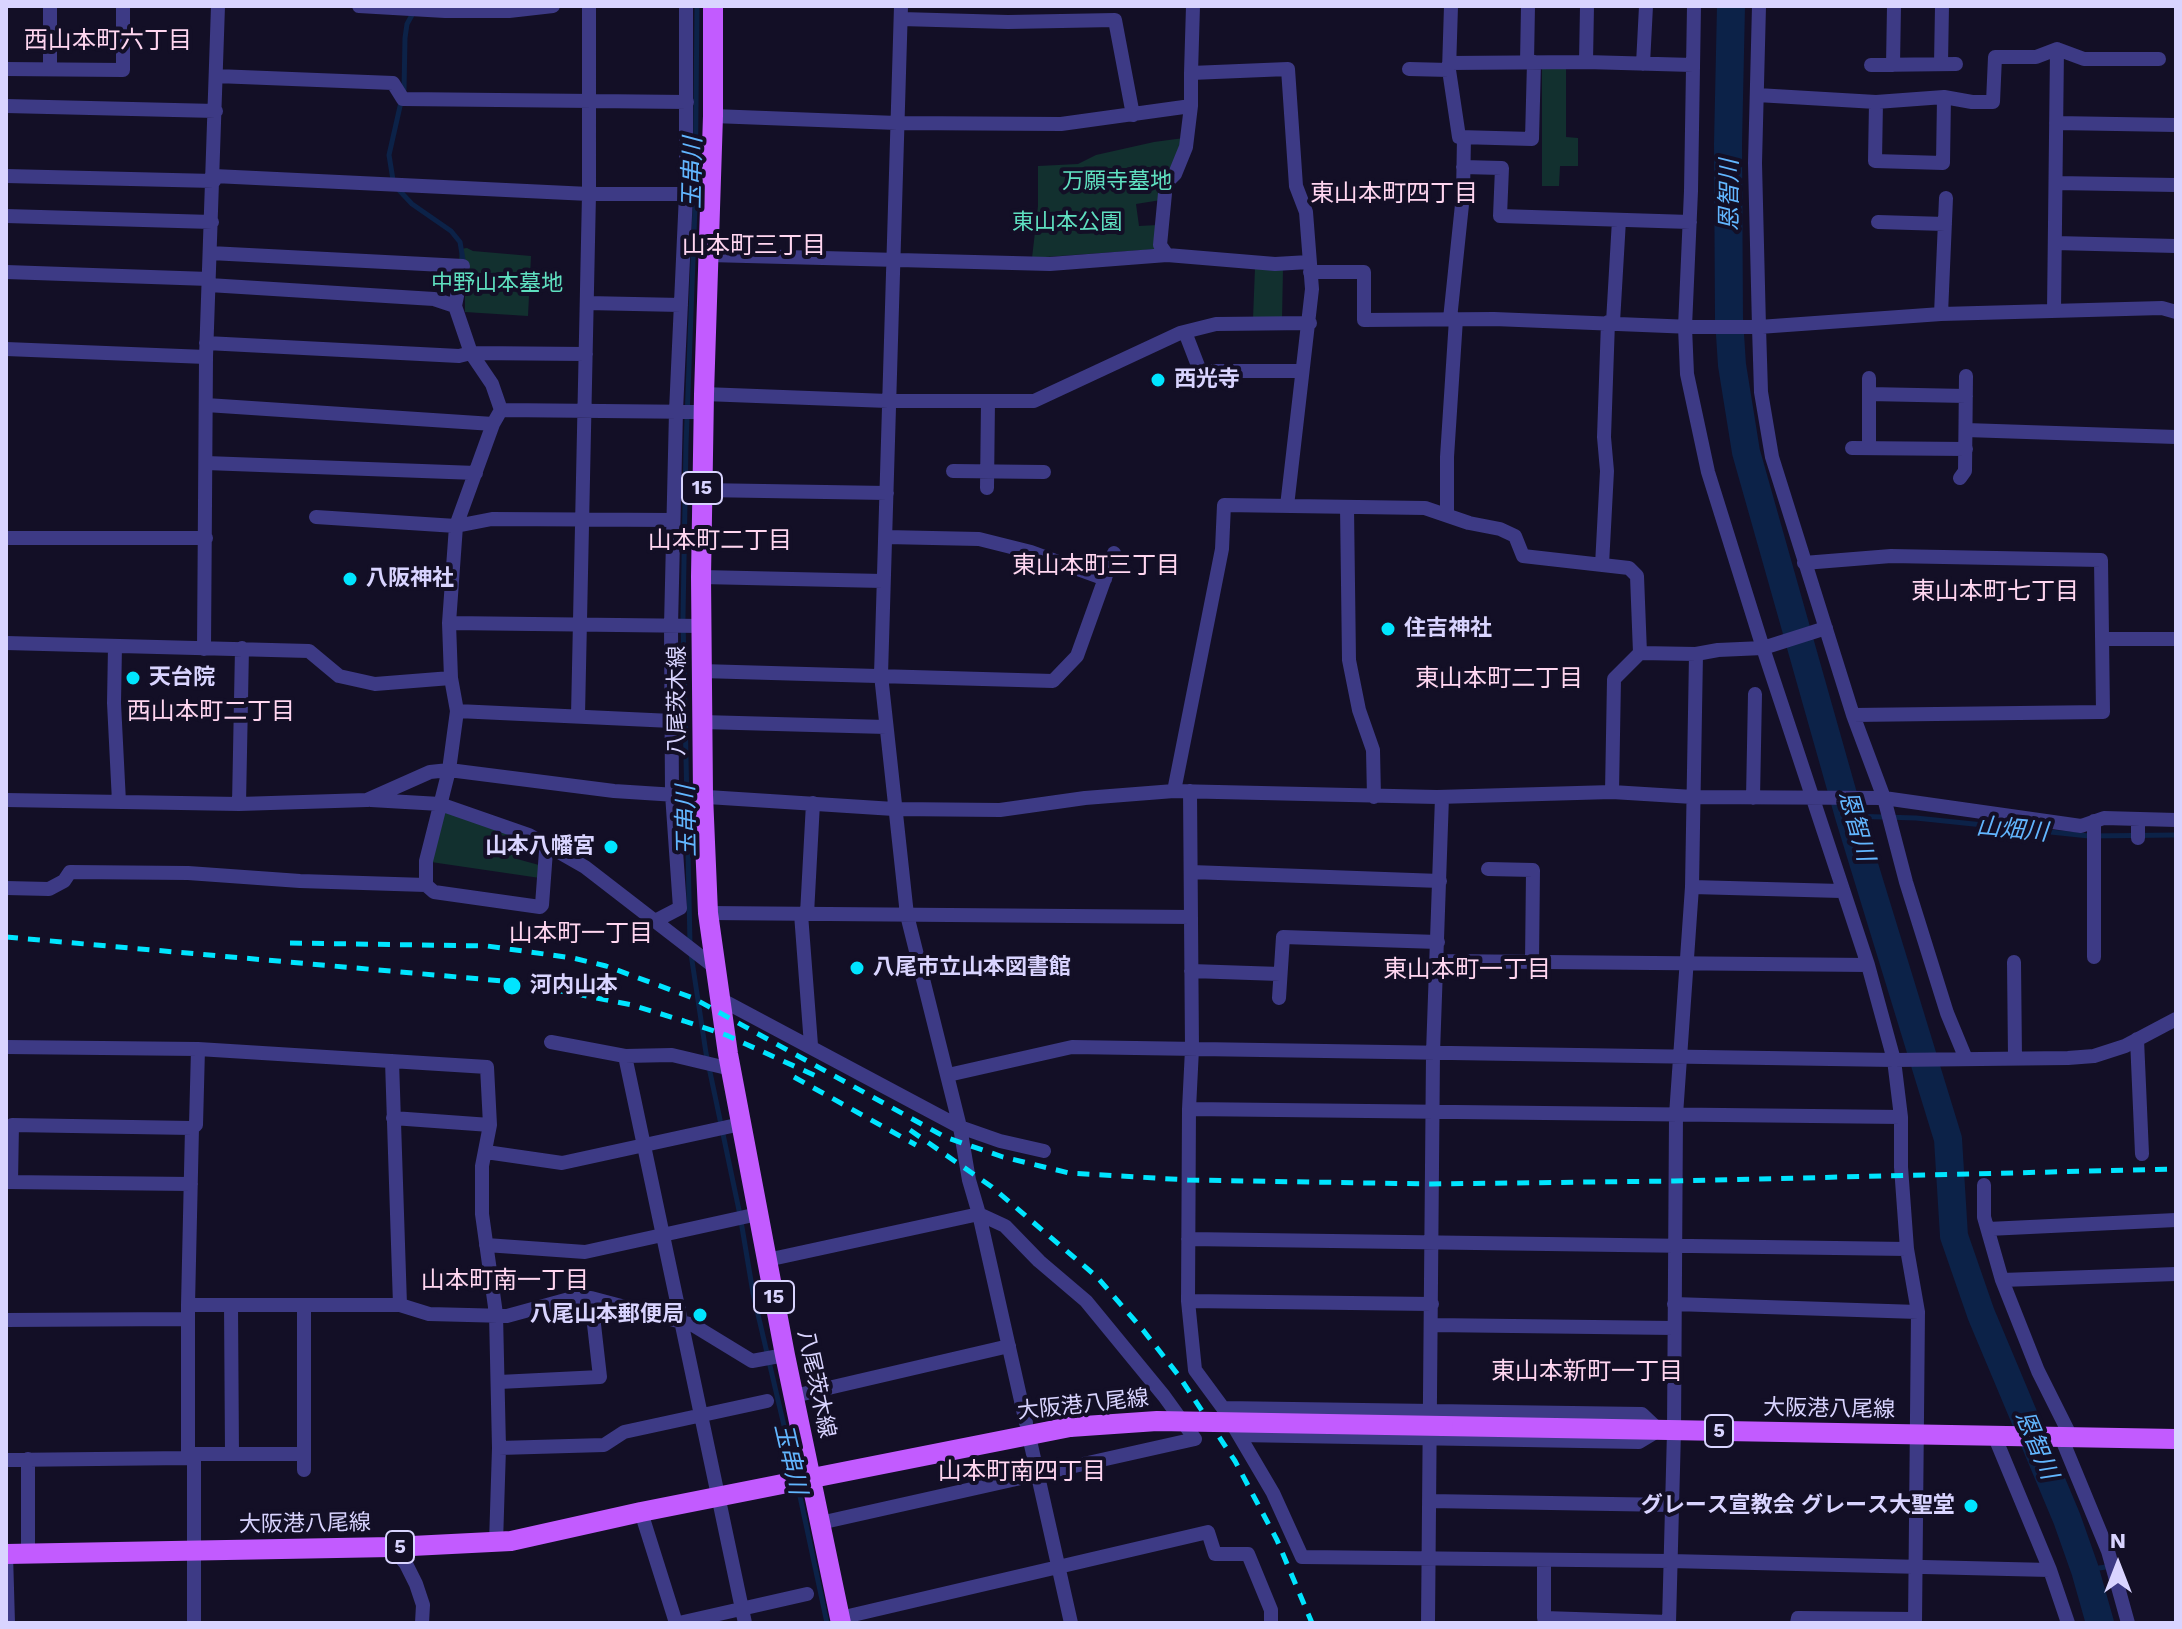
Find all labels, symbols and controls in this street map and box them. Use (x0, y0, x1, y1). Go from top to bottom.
district label: 西山本町六丁目 (24, 27, 192, 55)
water label: 玉串川 (678, 137, 708, 209)
water label: 恩智川 (1716, 159, 1744, 231)
park label: 万願寺墓地 (1062, 169, 1172, 195)
district label: 東山本町四丁目 (1310, 180, 1478, 208)
park label: 東山本公園 (1012, 210, 1122, 236)
district label: 山本町三丁目 (682, 232, 826, 260)
park label: 中野山本墓地 (431, 271, 563, 297)
place label: 西光寺 (1174, 367, 1240, 393)
marker: 西光寺 (1149, 371, 1167, 389)
road number: 15 (682, 472, 722, 504)
district label: 山本町二丁目 (648, 527, 792, 555)
district label: 東山本町三丁目 (1012, 552, 1180, 580)
place label: 八阪神社 (366, 566, 454, 592)
marker: 八阪神社 (341, 570, 359, 588)
district label: 東山本町七丁目 (1911, 578, 2079, 606)
place label: 住吉神社 (1404, 616, 1492, 642)
marker: 住吉神社 (1379, 620, 1397, 638)
street label: 八尾茨木線 (665, 646, 691, 756)
place label: 天台院 (149, 665, 215, 691)
district label: 東山本町二丁目 (1415, 665, 1583, 693)
marker: 天台院 (124, 669, 142, 687)
district label: 西山本町二丁目 (127, 698, 295, 726)
water label: 玉串川 (672, 785, 702, 857)
water label: 恩智川 (1832, 787, 1880, 865)
water label: 山畑川 (1975, 813, 2049, 847)
place label: 山本八幡宮 (485, 834, 595, 860)
marker: 山本八幡宮 (602, 838, 620, 856)
district label: 山本町一丁目 (509, 920, 653, 948)
place label: 八尾市立山本図書館 (873, 955, 1071, 981)
district label: 東山本町一丁目 (1383, 956, 1551, 984)
marker: 八尾市立山本図書館 (848, 959, 866, 977)
place label: 河内山本 (530, 973, 618, 999)
marker: 河内山本 (501, 975, 523, 997)
district label: 山本町南一丁目 (421, 1267, 589, 1295)
road number: 15 (754, 1281, 794, 1313)
place label: 八尾山本郵便局 (530, 1302, 684, 1328)
marker: 八尾山本郵便局 (691, 1306, 709, 1324)
street label: 八尾茨木線 (792, 1327, 840, 1441)
district label: 東山本新町一丁目 (1491, 1358, 1683, 1386)
street label: 大阪港八尾線 (1016, 1385, 1150, 1425)
street label: 大阪港八尾線 (1763, 1395, 1895, 1423)
water label: 恩智川 (2009, 1406, 2063, 1484)
road number: 5 (1705, 1415, 1733, 1447)
water label: 玉串川 (768, 1421, 812, 1497)
district label: 山本町南四丁目 (938, 1458, 1106, 1486)
place label: グレース宣教会 グレース大聖堂 (1641, 1493, 1955, 1519)
marker: グレース宣教会 グレース大聖堂 (1962, 1497, 1980, 1515)
street label: 大阪港八尾線 (239, 1510, 371, 1538)
north arrow (2078, 1525, 2158, 1605)
text: N (2110, 1528, 2126, 1553)
road number: 5 (386, 1531, 414, 1563)

